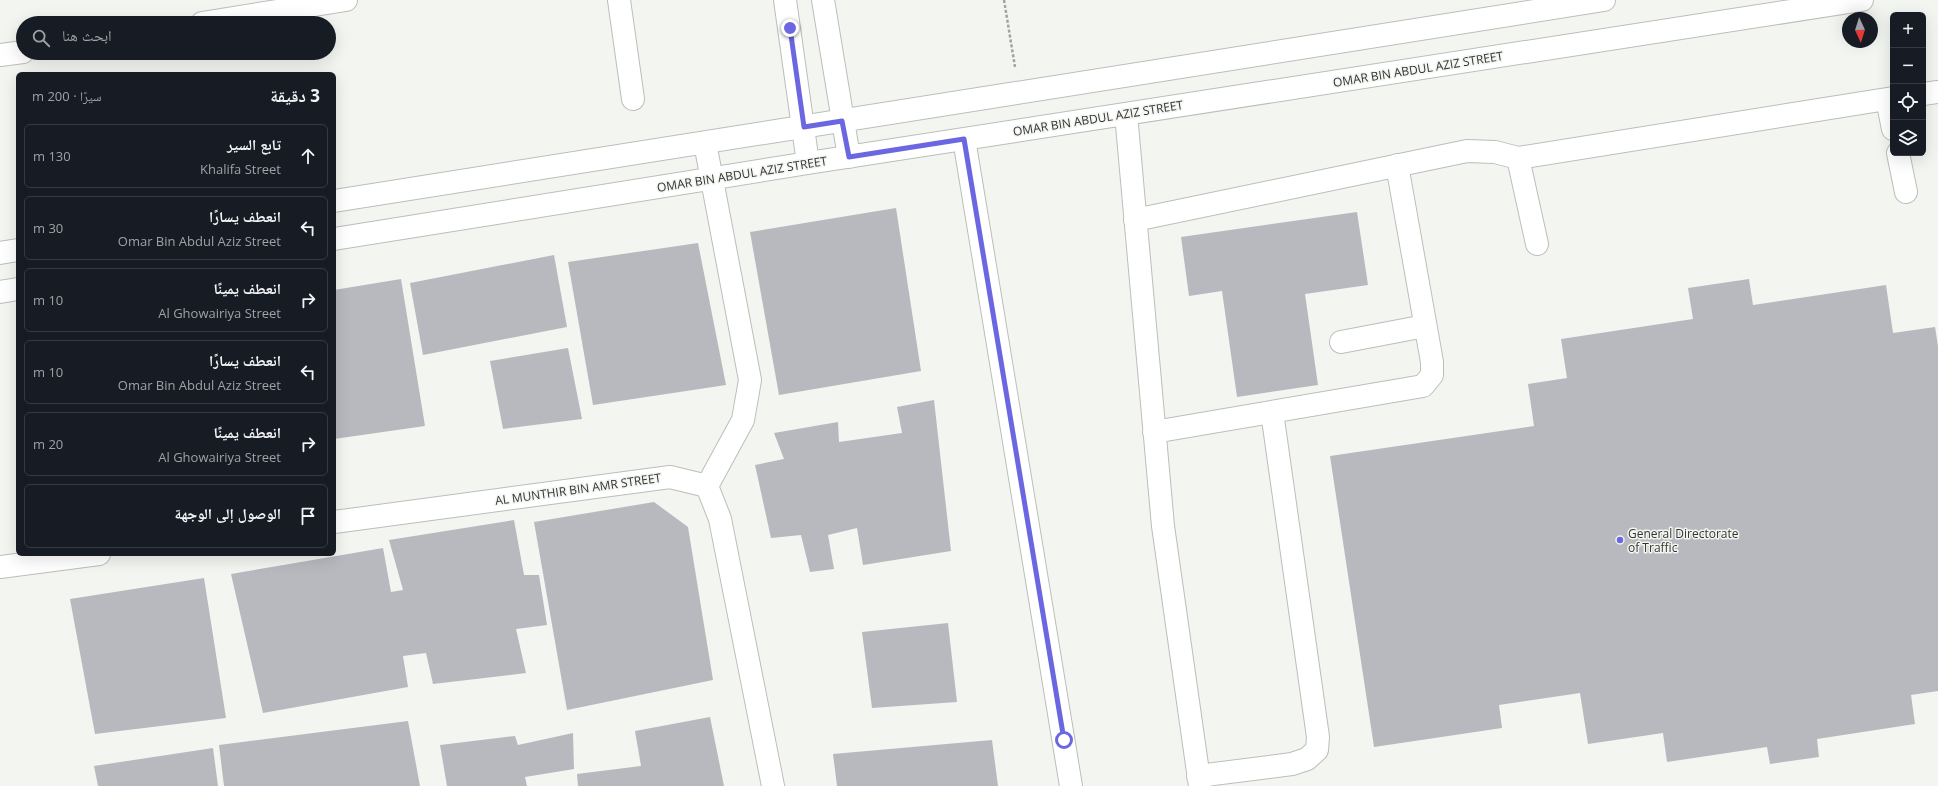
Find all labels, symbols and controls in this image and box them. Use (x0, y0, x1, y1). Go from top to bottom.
north arrow (1842, 12, 1878, 48)
map controls (1890, 12, 1926, 156)
button: + (1890, 12, 1926, 48)
search box (16, 16, 336, 60)
route end (781, 19, 799, 37)
text: ابحث هنا (62, 25, 112, 45)
icon: search (30, 27, 52, 49)
street label: OMAR BIN ABDUL AZIZ STREET (1332, 47, 1505, 91)
button: − (1890, 48, 1926, 84)
text: 3 دقيقة (270, 84, 320, 107)
button: locate (1890, 84, 1926, 120)
text: سيرًا · 200 m (32, 87, 102, 105)
street label: OMAR BIN ABDUL AZIZ STREET (1012, 96, 1185, 140)
button: layers (1890, 120, 1926, 156)
text: تابع السير (227, 134, 281, 154)
icon: ahead (297, 145, 319, 167)
text: 130 m (33, 147, 71, 165)
street label: OMAR BIN ABDUL AZIZ STREET (656, 152, 829, 196)
text: Khalifa Street (200, 160, 281, 178)
text: انعطف يسارًا (209, 206, 281, 226)
icon: left (297, 217, 319, 239)
text: 30 m (33, 219, 63, 237)
text: Omar Bin Abdul Aziz Street (118, 232, 281, 250)
text: انعطف يمينًا (213, 278, 281, 298)
icon: right (297, 289, 319, 311)
text: 10 m (33, 291, 63, 309)
text: Al Ghowairiya Street (158, 304, 281, 322)
text: انعطف يسارًا (209, 350, 281, 370)
icon: left (297, 361, 319, 383)
text: 10 m (33, 363, 63, 381)
text: Omar Bin Abdul Aziz Street (118, 376, 281, 394)
text: انعطف يمينًا (213, 422, 281, 442)
icon: right (297, 433, 319, 455)
text: 20 m (33, 435, 63, 453)
text: Al Ghowairiya Street (158, 448, 281, 466)
street label: AL MUNTHIR BIN AMR STREET (494, 469, 663, 509)
text: الوصول إلى الوجهة (175, 503, 281, 523)
icon: arrive (297, 505, 319, 527)
place label: General Directorate of Traffic (1628, 525, 1739, 556)
marker: General Directorate of Traffic (1615, 535, 1625, 545)
route start (1055, 731, 1073, 749)

